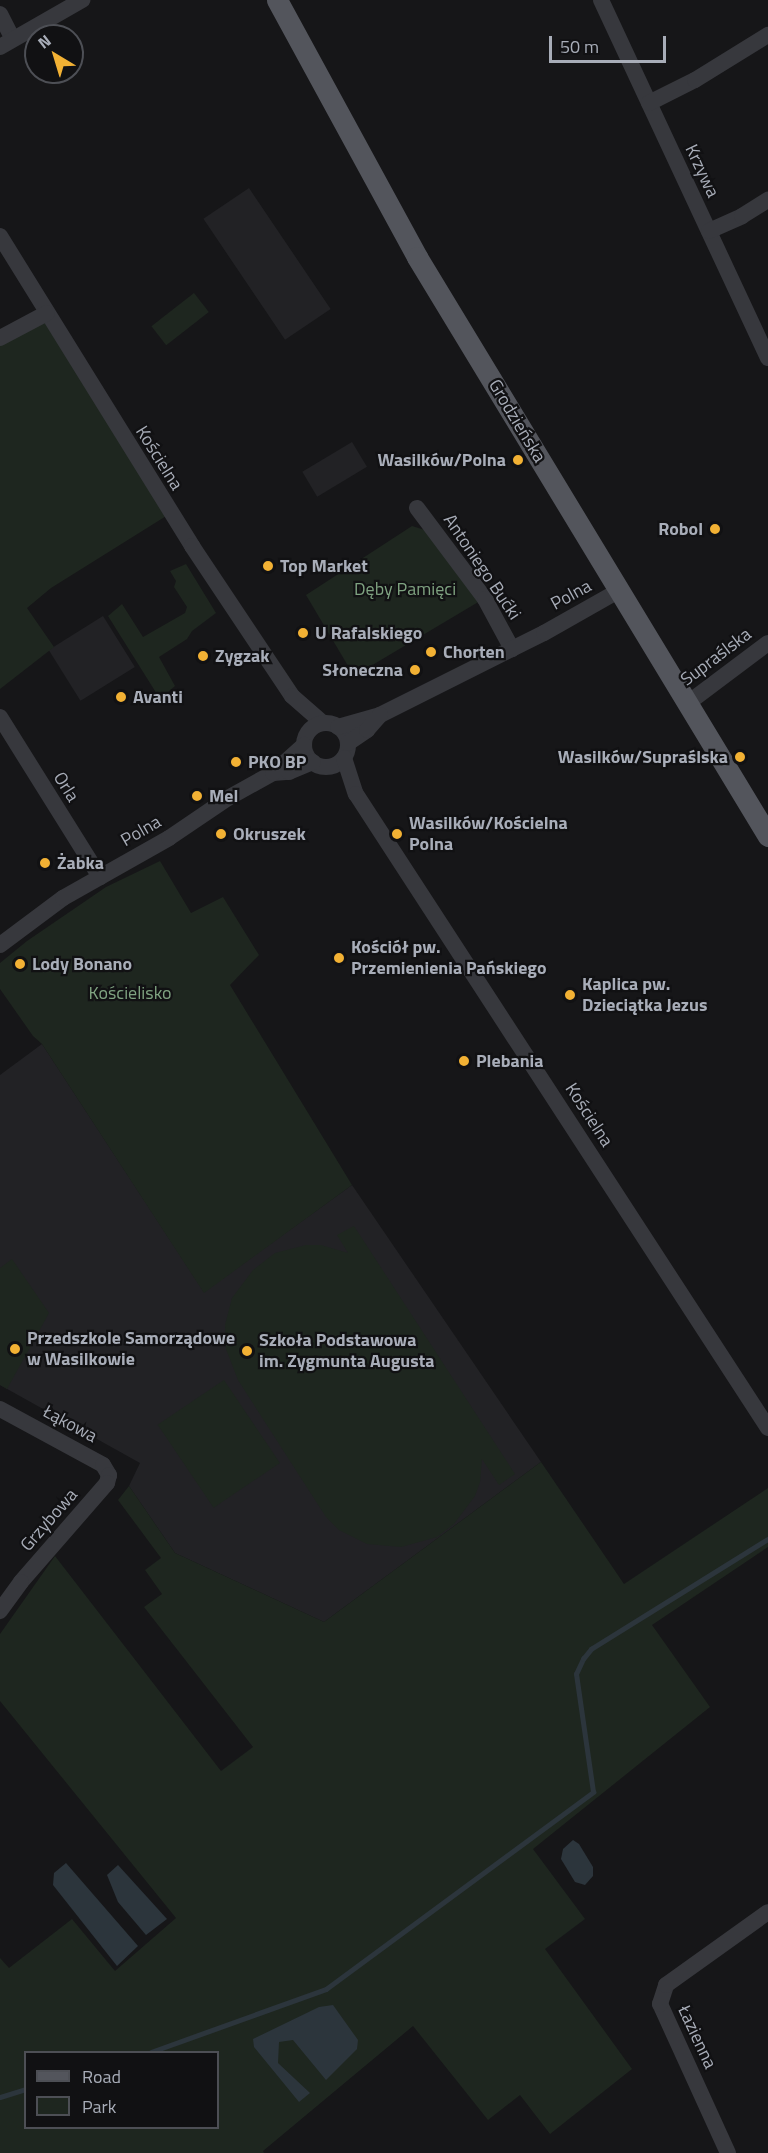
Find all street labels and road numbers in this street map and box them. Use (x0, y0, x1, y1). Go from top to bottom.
street label: Krzywa (680, 141, 724, 201)
street label: Grodzieńska (484, 376, 550, 466)
street label: Kościelna (131, 422, 187, 494)
street label: Antoniego Bućki (439, 510, 525, 624)
street label: Polna (547, 575, 595, 615)
street label: Supraślska (677, 624, 755, 690)
street label: Orla (49, 768, 83, 806)
street label: Polna (117, 811, 165, 851)
street label: Kościelna (560, 1079, 618, 1151)
street label: Łąkowa (39, 1401, 101, 1447)
street label: Grzybowa (16, 1484, 82, 1556)
street label: Łazienna (673, 2002, 721, 2072)

